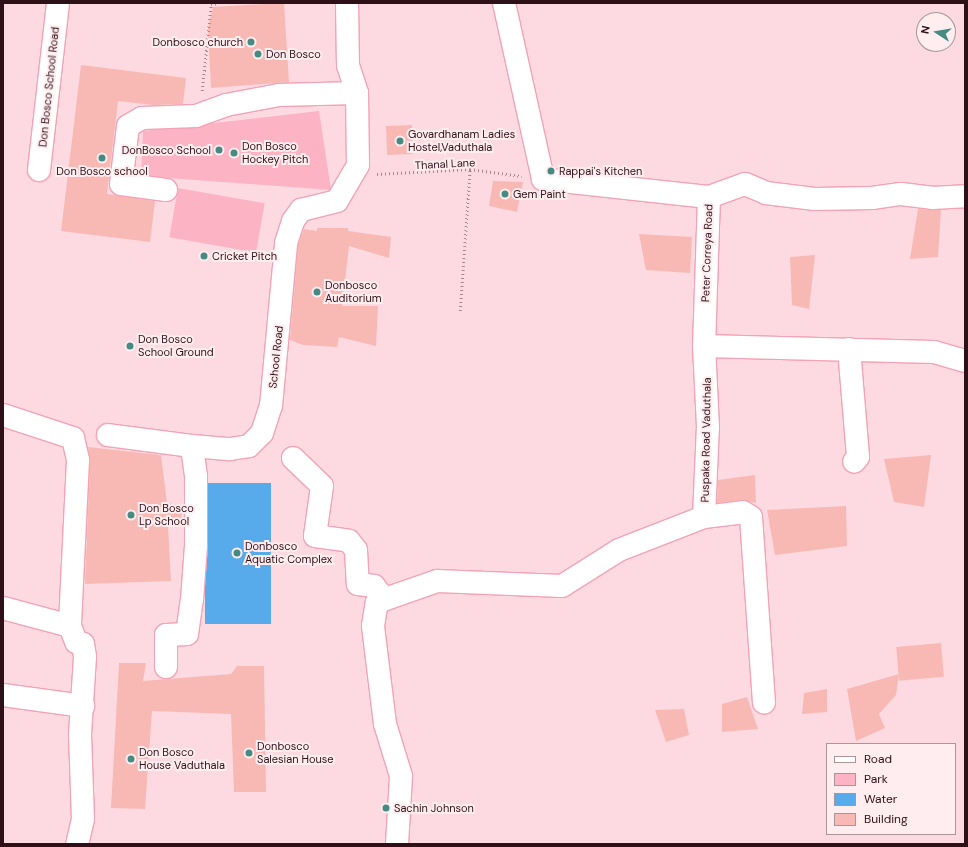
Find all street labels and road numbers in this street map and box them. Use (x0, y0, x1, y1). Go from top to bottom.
street label: Don Bosco School Road (36, 26, 62, 148)
street label: Thanal Lane (414, 156, 476, 172)
street label: Peter Correya Road (699, 204, 715, 302)
street label: School Road (266, 325, 286, 389)
street label: Puspaka Road Vaduthala (698, 377, 714, 503)

